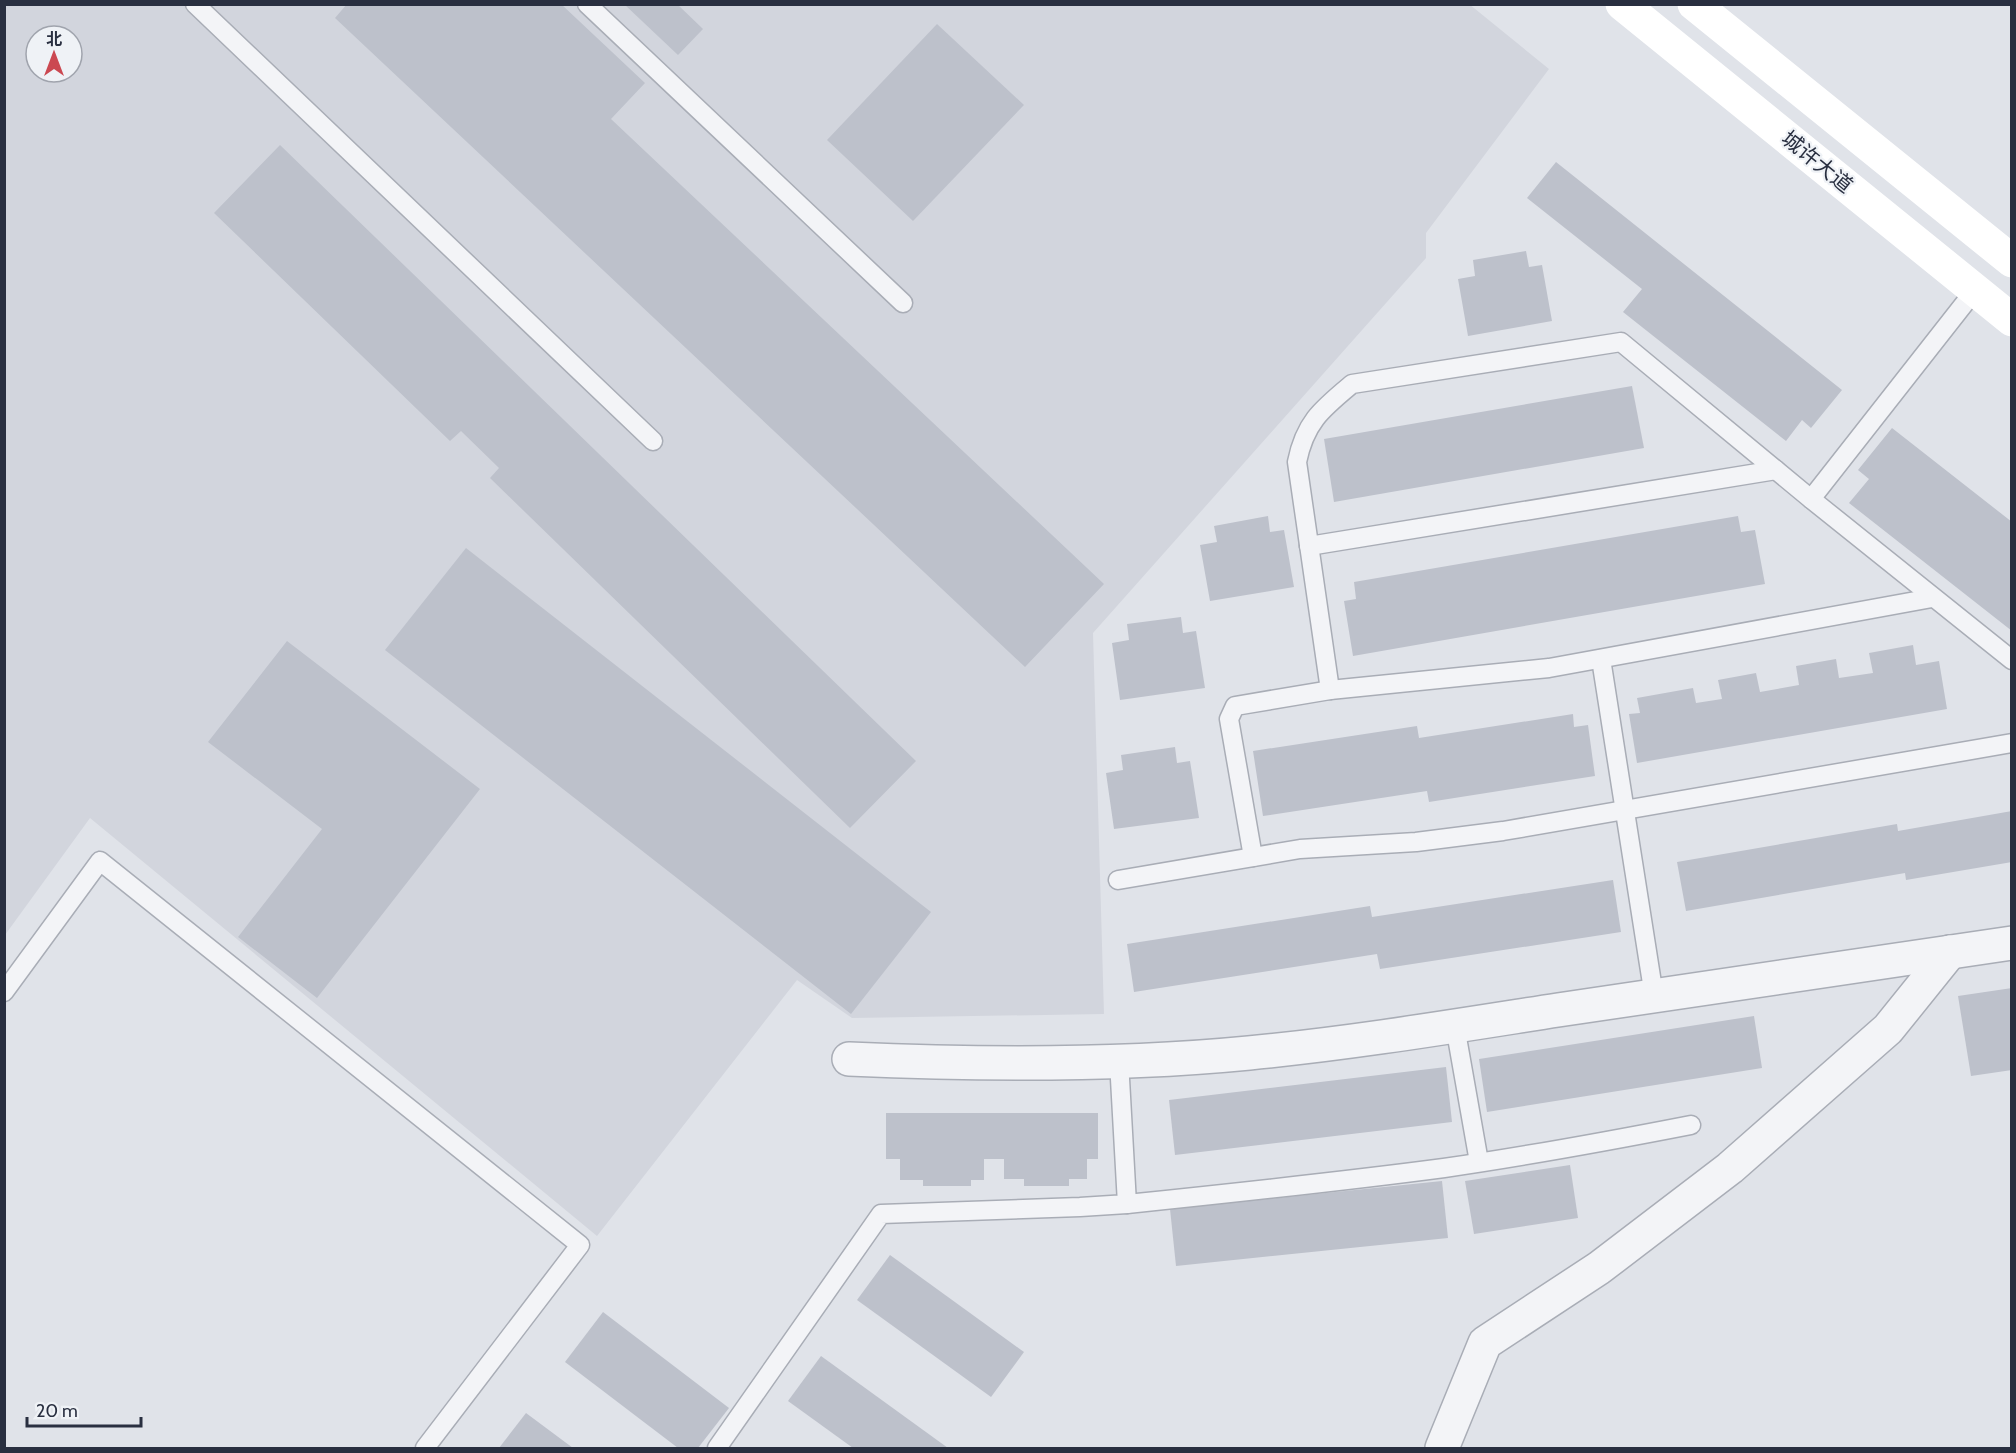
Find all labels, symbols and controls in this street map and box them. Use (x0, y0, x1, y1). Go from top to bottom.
north arrow (24, 24, 84, 84)
text: 北 (46, 30, 62, 49)
street label: 城许大道 (1777, 125, 1858, 198)
scale bar (27, 1390, 141, 1428)
text: 20 m (36, 1400, 78, 1422)

